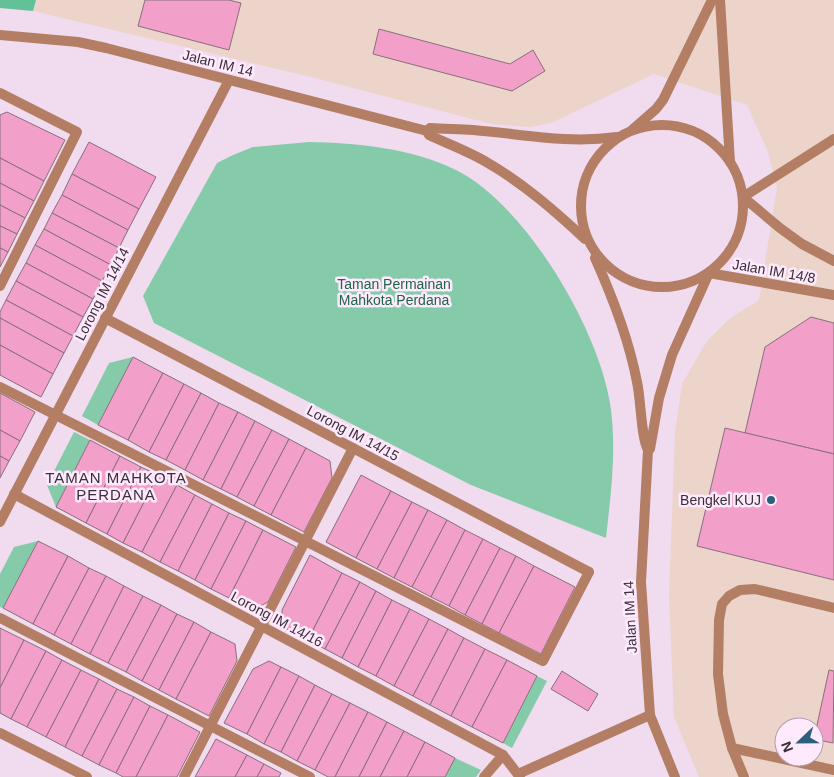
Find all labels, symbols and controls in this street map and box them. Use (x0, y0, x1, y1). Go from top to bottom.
street label: Jalan IM 14 (181, 46, 255, 80)
street label: Lorong IM 14/14 (72, 245, 132, 343)
street label: Jalan IM 14/8 (731, 256, 817, 286)
park label: Taman Permainan Mahkota Perdana (337, 276, 451, 308)
street label: Lorong IM 14/15 (304, 402, 402, 464)
district label: TAMAN MAHKOTA PERDANA (45, 469, 187, 503)
place label: Bengkel KUJ (680, 492, 761, 508)
marker: Bengkel KUJ (765, 494, 777, 506)
street label: Jalan IM 14 (620, 580, 640, 654)
street label: Lorong IM 14/16 (228, 588, 326, 650)
north arrow (774, 717, 824, 767)
text: N (778, 739, 796, 755)

